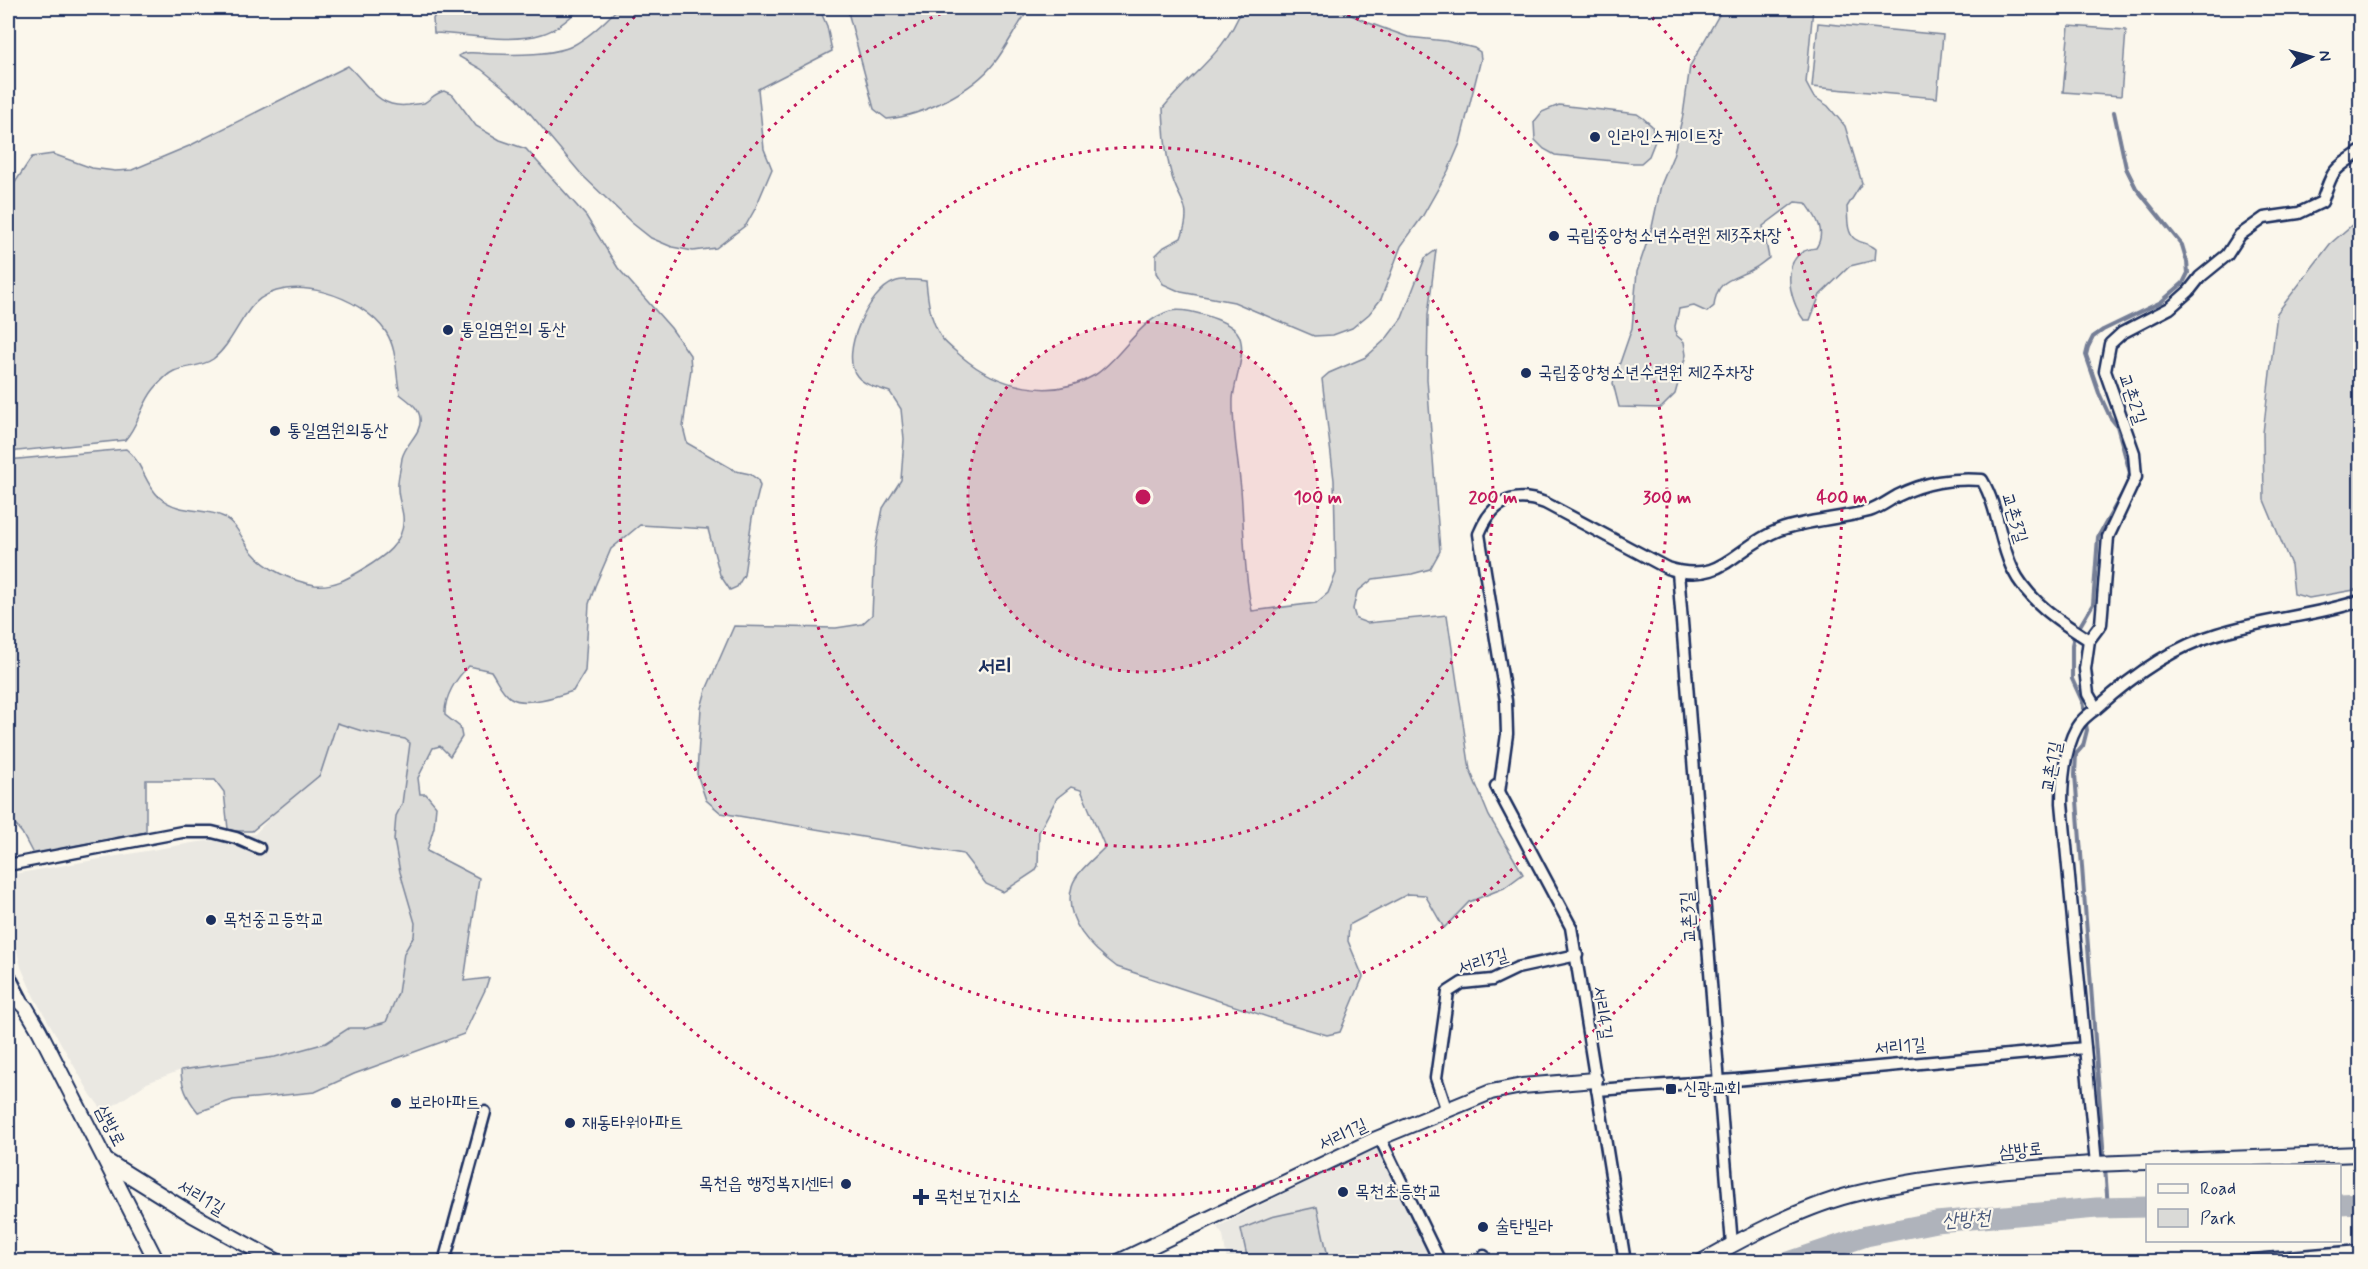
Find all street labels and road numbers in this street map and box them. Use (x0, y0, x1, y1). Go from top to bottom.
street label: 교촌2길 (2112, 370, 2152, 428)
street label: 교촌3길 (1995, 490, 2033, 547)
street label: 교촌1길 (2036, 739, 2068, 794)
street label: 교촌3길 (1675, 890, 1703, 944)
street label: 서리3길 (1455, 943, 1512, 981)
street label: 서리4길 (1586, 985, 1618, 1042)
street label: 서리1길 (1873, 1033, 1927, 1061)
street label: 삼방로 (89, 1101, 131, 1151)
street label: 서리1길 (1315, 1113, 1372, 1157)
street label: 삼방로 (1998, 1137, 2044, 1165)
street label: 서리1길 (173, 1174, 230, 1222)

